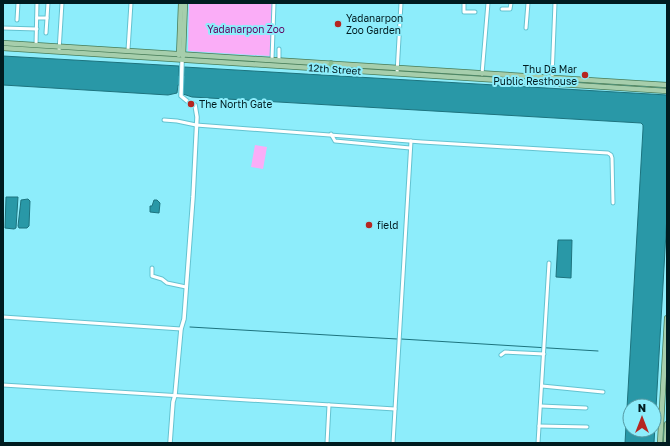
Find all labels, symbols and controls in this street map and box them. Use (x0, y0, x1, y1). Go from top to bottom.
place label: Yadanarpon Zoo Garden (346, 12, 403, 36)
marker: Yadanarpon Zoo Garden (333, 19, 343, 29)
park label: Yadanarpon Zoo (207, 23, 285, 35)
street label: 12th Street (308, 61, 362, 77)
place label: Thu Da Mar Public Resthouse (493, 63, 577, 87)
marker: Thu Da Mar Public Resthouse (580, 70, 590, 80)
place label: The North Gate (199, 98, 273, 110)
marker: The North Gate (186, 99, 196, 109)
place label: field (377, 219, 398, 231)
marker: field (364, 220, 374, 230)
north arrow (622, 398, 662, 438)
text: N (638, 401, 646, 414)

